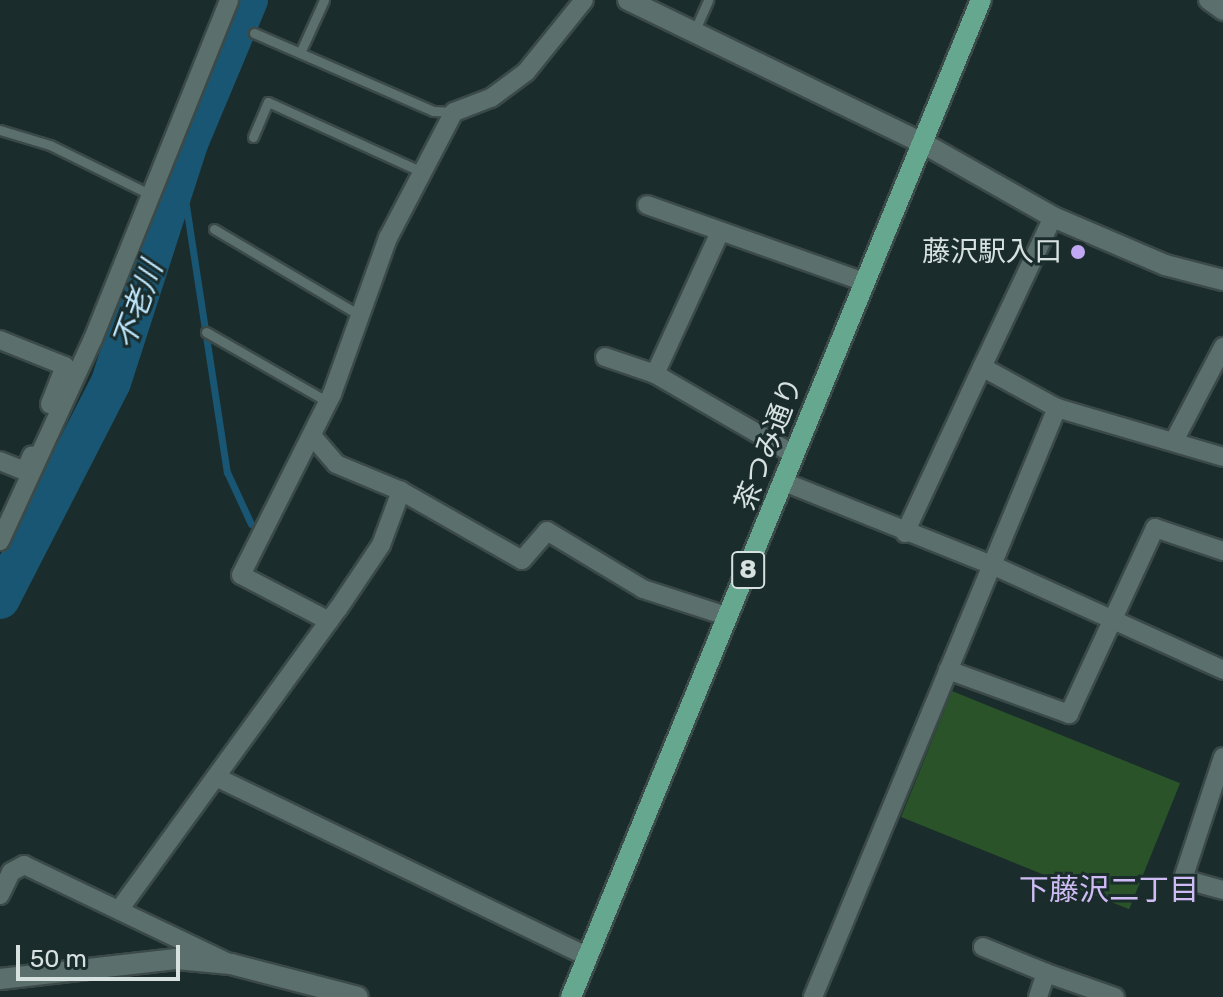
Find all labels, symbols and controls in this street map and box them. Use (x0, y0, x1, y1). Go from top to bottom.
place label: 藤沢駅入口 (922, 235, 1062, 269)
marker: 藤沢駅入口 (1069, 243, 1087, 261)
water label: 不老川 (106, 257, 170, 353)
street label: 茶つみ通り (728, 373, 810, 515)
road number: 8 (730, 548, 766, 592)
district label: 下藤沢二丁目 (1019, 872, 1199, 908)
scale bar (20, 929, 184, 979)
text: 50 m (30, 945, 87, 973)

